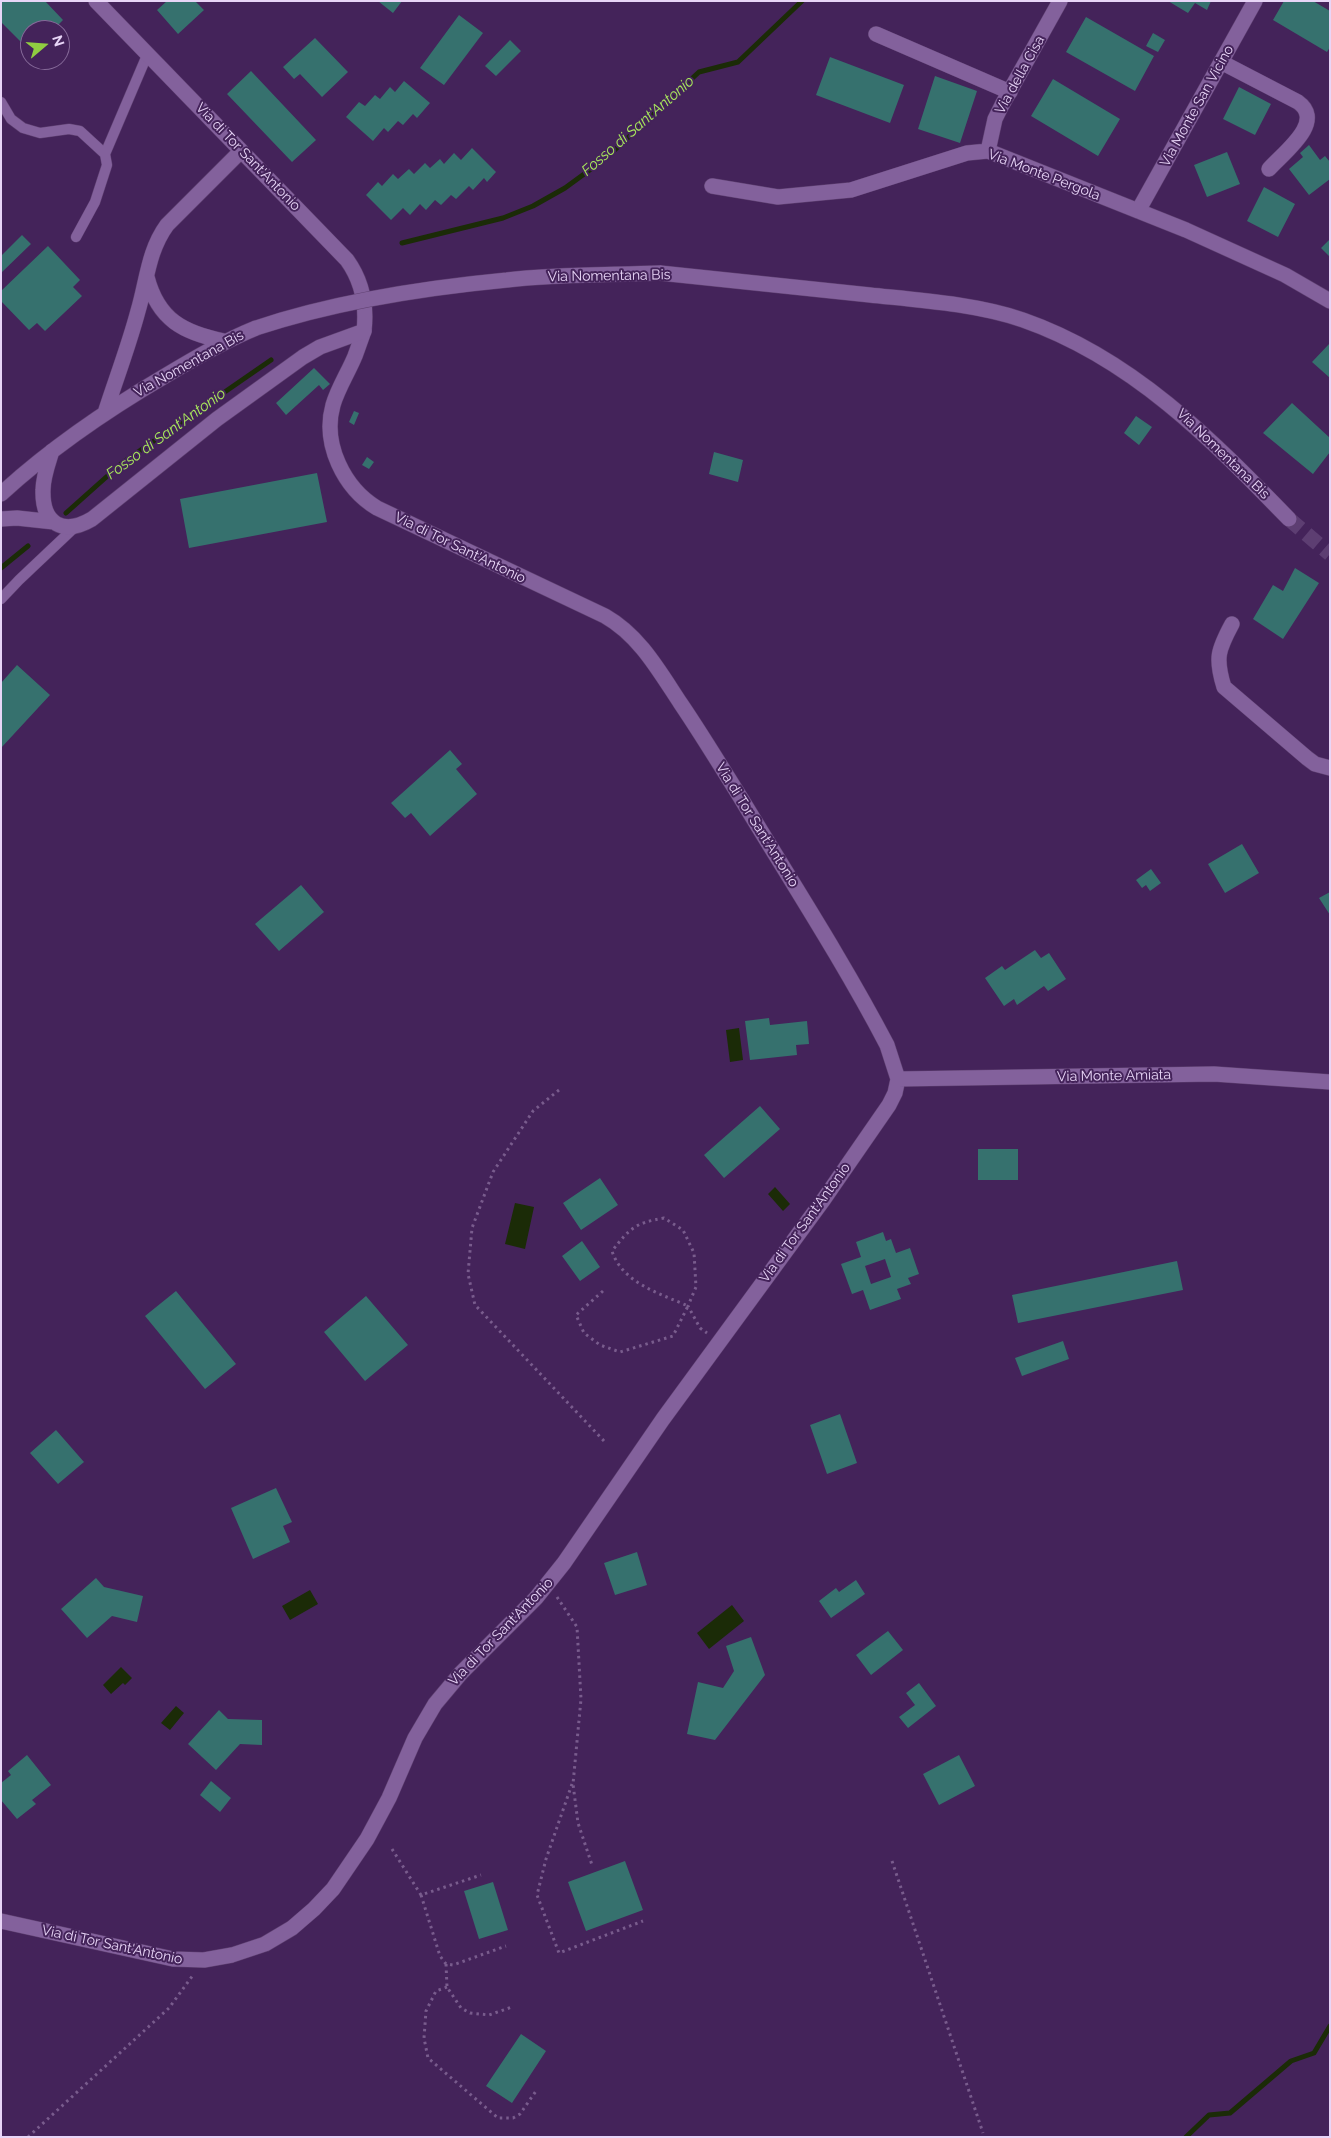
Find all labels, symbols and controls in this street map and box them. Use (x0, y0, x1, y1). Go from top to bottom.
north arrow (20, 20, 70, 70)
text: N (49, 33, 68, 48)
street label: Via della Cisa (992, 33, 1048, 117)
street label: Via Monte San Vicino (1157, 42, 1237, 170)
water label: Fosso di Sant'Antonio (578, 72, 698, 180)
street label: Via di Tor Sant'Antonio (192, 100, 304, 214)
street label: Via Monte Pergola (986, 146, 1102, 204)
street label: Via Nomentana Bis (547, 267, 671, 285)
street label: Via Nomentana Bis (131, 327, 247, 401)
water label: Fosso di Sant'Antonio (103, 385, 229, 483)
street label: Via Nomentana Bis (1173, 405, 1273, 503)
street label: Via di Tor Sant'Antonio (392, 509, 528, 587)
street label: Via di Tor Sant'Antonio (712, 760, 802, 890)
street label: Via Monte Amiata (1057, 1067, 1171, 1085)
street label: Via di Tor Sant'Antonio (756, 1160, 854, 1286)
street label: Via di Tor Sant'Antonio (445, 1575, 557, 1689)
street label: Via di Tor Sant'Antonio (40, 1922, 184, 1968)

